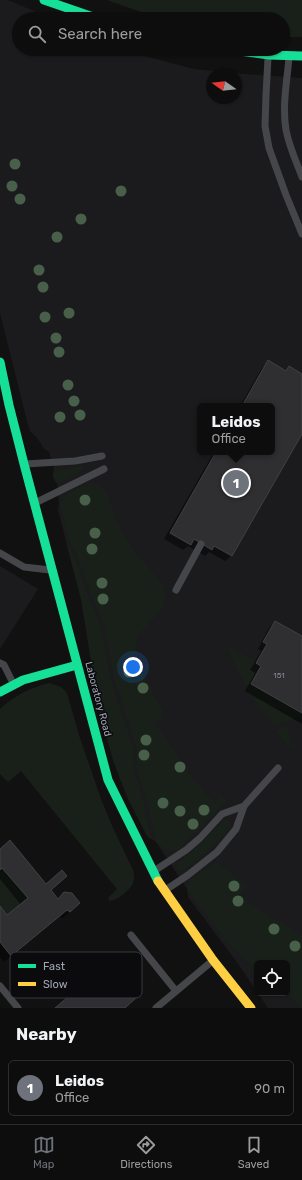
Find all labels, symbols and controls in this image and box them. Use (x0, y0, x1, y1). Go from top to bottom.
search box (12, 12, 290, 56)
icon: search (26, 23, 48, 45)
text: Search here (58, 25, 142, 43)
north arrow (206, 68, 242, 104)
popup (197, 403, 275, 455)
text: Leidos (211, 413, 261, 431)
text: Office (211, 431, 246, 446)
pin: 1 (223, 468, 249, 498)
your location (123, 657, 143, 677)
street label: Laboratory Road (82, 660, 114, 738)
house number: 151 (273, 671, 285, 680)
legend (10, 952, 142, 998)
text: Fast (43, 960, 66, 973)
map controls (254, 960, 290, 996)
button: locate (254, 960, 290, 996)
text: Slow (43, 978, 68, 991)
text: Nearby (16, 1024, 77, 1044)
text: Leidos (55, 1072, 104, 1090)
text: 1 (27, 1081, 33, 1096)
text: 90 m (254, 1081, 285, 1096)
text: Office (55, 1090, 89, 1105)
tab: Map (33, 1134, 55, 1171)
tab: Directions (120, 1134, 172, 1171)
tab: Saved (238, 1134, 269, 1171)

